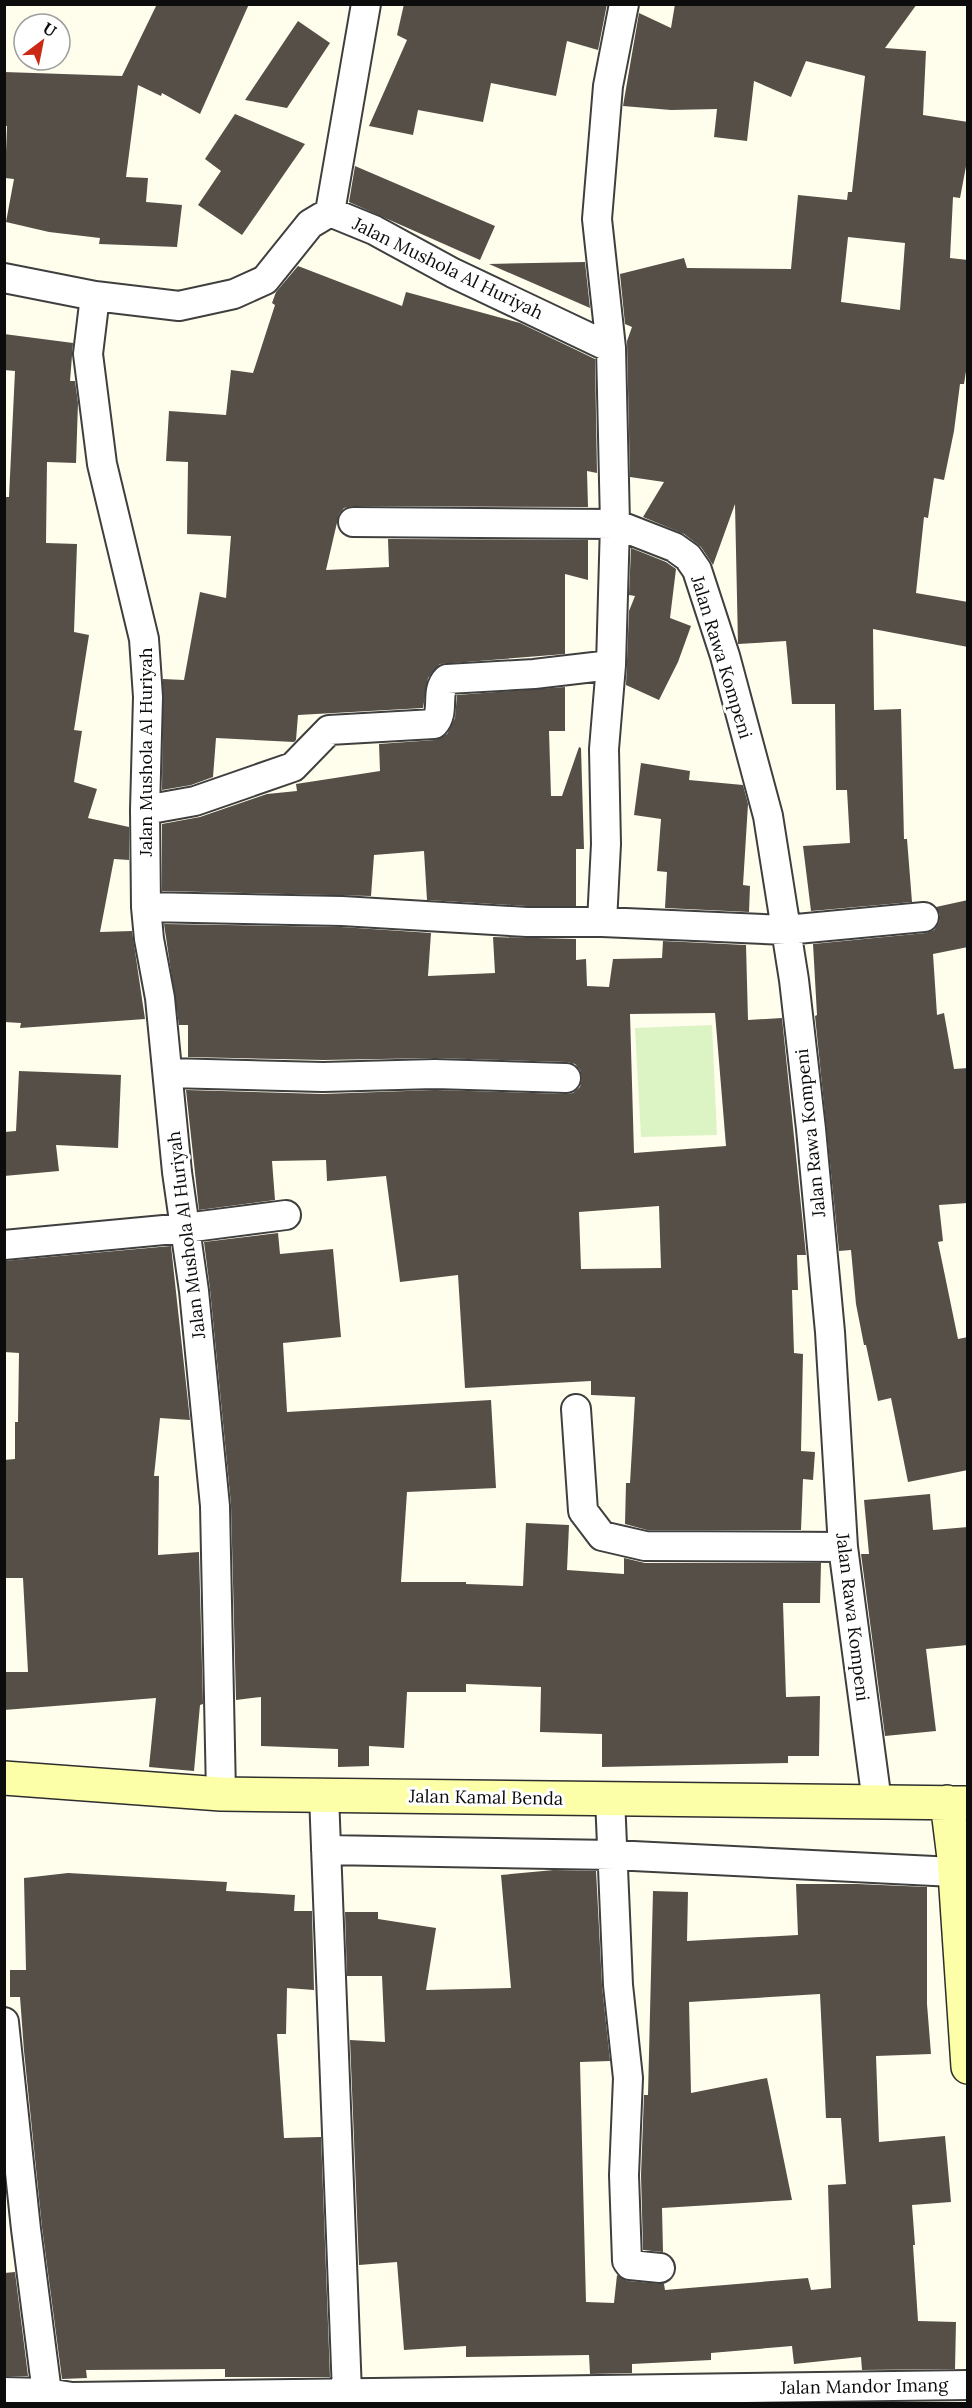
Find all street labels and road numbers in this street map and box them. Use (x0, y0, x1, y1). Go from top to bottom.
street label: Jalan Mushola Al Huriyah (348, 211, 547, 324)
street label: Jalan Rawa Kompeni (686, 572, 758, 741)
street label: Jalan Mushola Al Huriyah (134, 647, 157, 858)
street label: Jalan Rawa Kompeni (790, 1048, 830, 1219)
street label: Jalan Mushola Al Huriyah (162, 1130, 210, 1341)
street label: Jalan Rawa Kompeni (831, 1531, 875, 1702)
street label: Jalan Kamal Benda (408, 1784, 563, 1810)
street label: Jalan Mandor Imang (779, 2373, 949, 2399)

